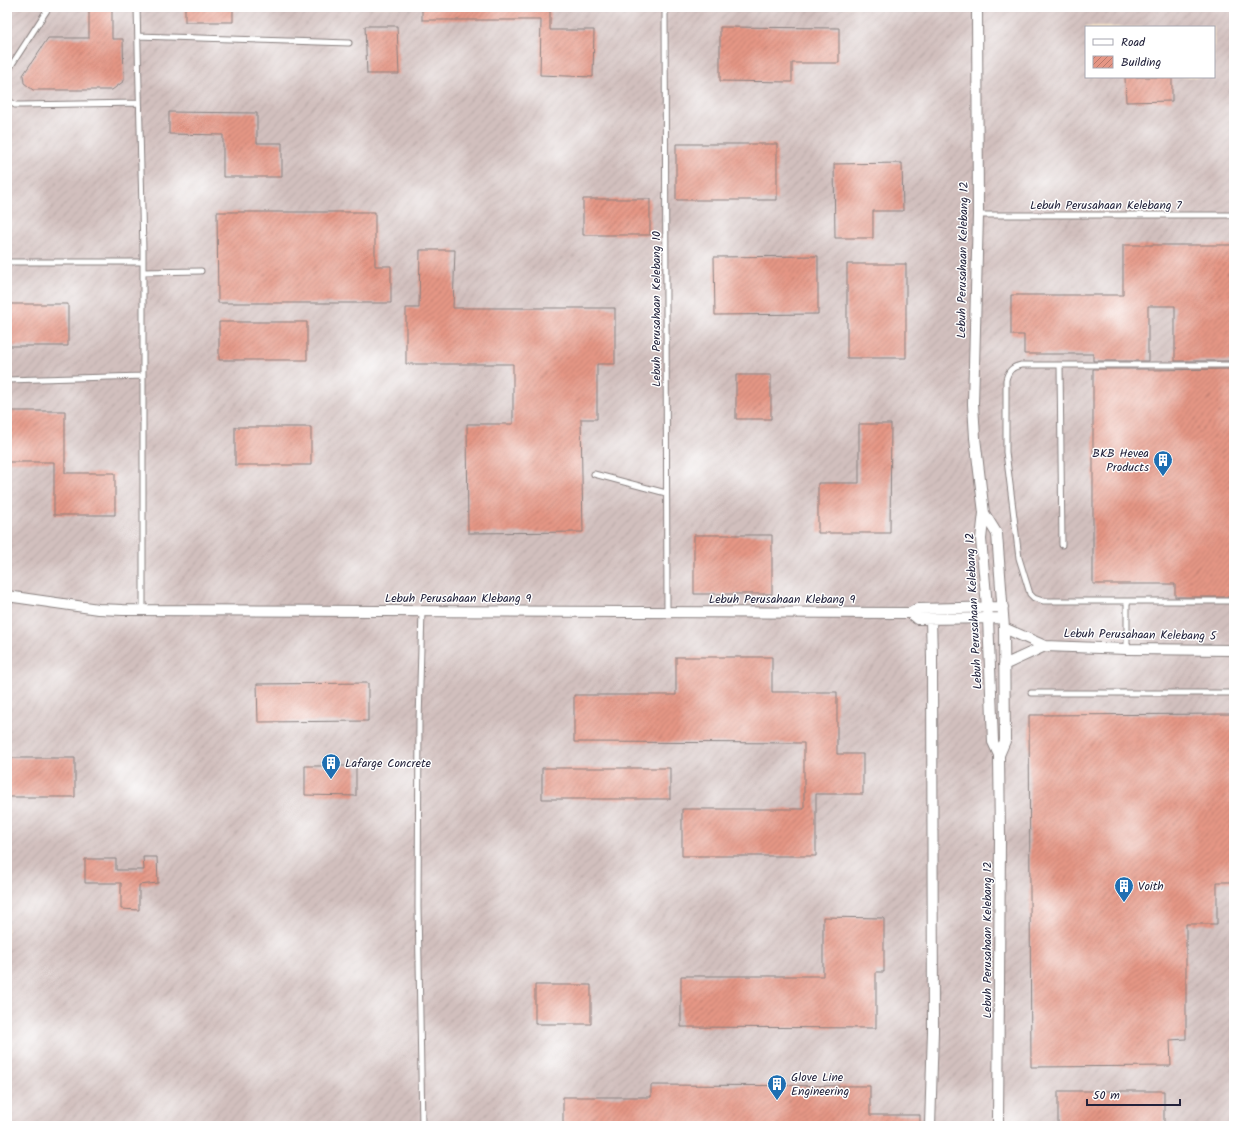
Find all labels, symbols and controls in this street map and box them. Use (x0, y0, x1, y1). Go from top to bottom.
legend (1085, 26, 1215, 78)
text: Road (1121, 33, 1146, 52)
text: Building (1121, 53, 1161, 72)
street label: Lebuh Perusahaan Kelebang 12 (952, 181, 974, 339)
street label: Lebuh Perusahaan Kelebang 7 (1030, 196, 1182, 215)
street label: Lebuh Perusahaan Kelebang 10 (647, 231, 666, 387)
place label: BKB Hevea Products (1092, 444, 1149, 477)
building icon: BKB Hevea Products (1152, 449, 1174, 477)
street label: Lebuh Perusahaan Kelebang 12 (960, 532, 988, 690)
street label: Lebuh Perusahaan Klebang 9 (385, 589, 531, 608)
street label: Lebuh Perusahaan Klebang 9 (709, 590, 855, 609)
street label: Lebuh Perusahaan Kelebang 5 (1064, 624, 1218, 646)
building icon: Lafarge Concrete (320, 752, 342, 780)
place label: Lafarge Concrete (345, 754, 432, 773)
street label: Lebuh Perusahaan Kelebang 12 (978, 861, 997, 1018)
building icon: Voith (1113, 875, 1135, 903)
place label: Voith (1138, 877, 1164, 896)
place label: Glove Line Engineering (791, 1068, 849, 1101)
building icon: Glove Line Engineering (766, 1073, 788, 1101)
scale bar (1087, 1081, 1180, 1107)
text: 50 m (1093, 1086, 1120, 1105)

